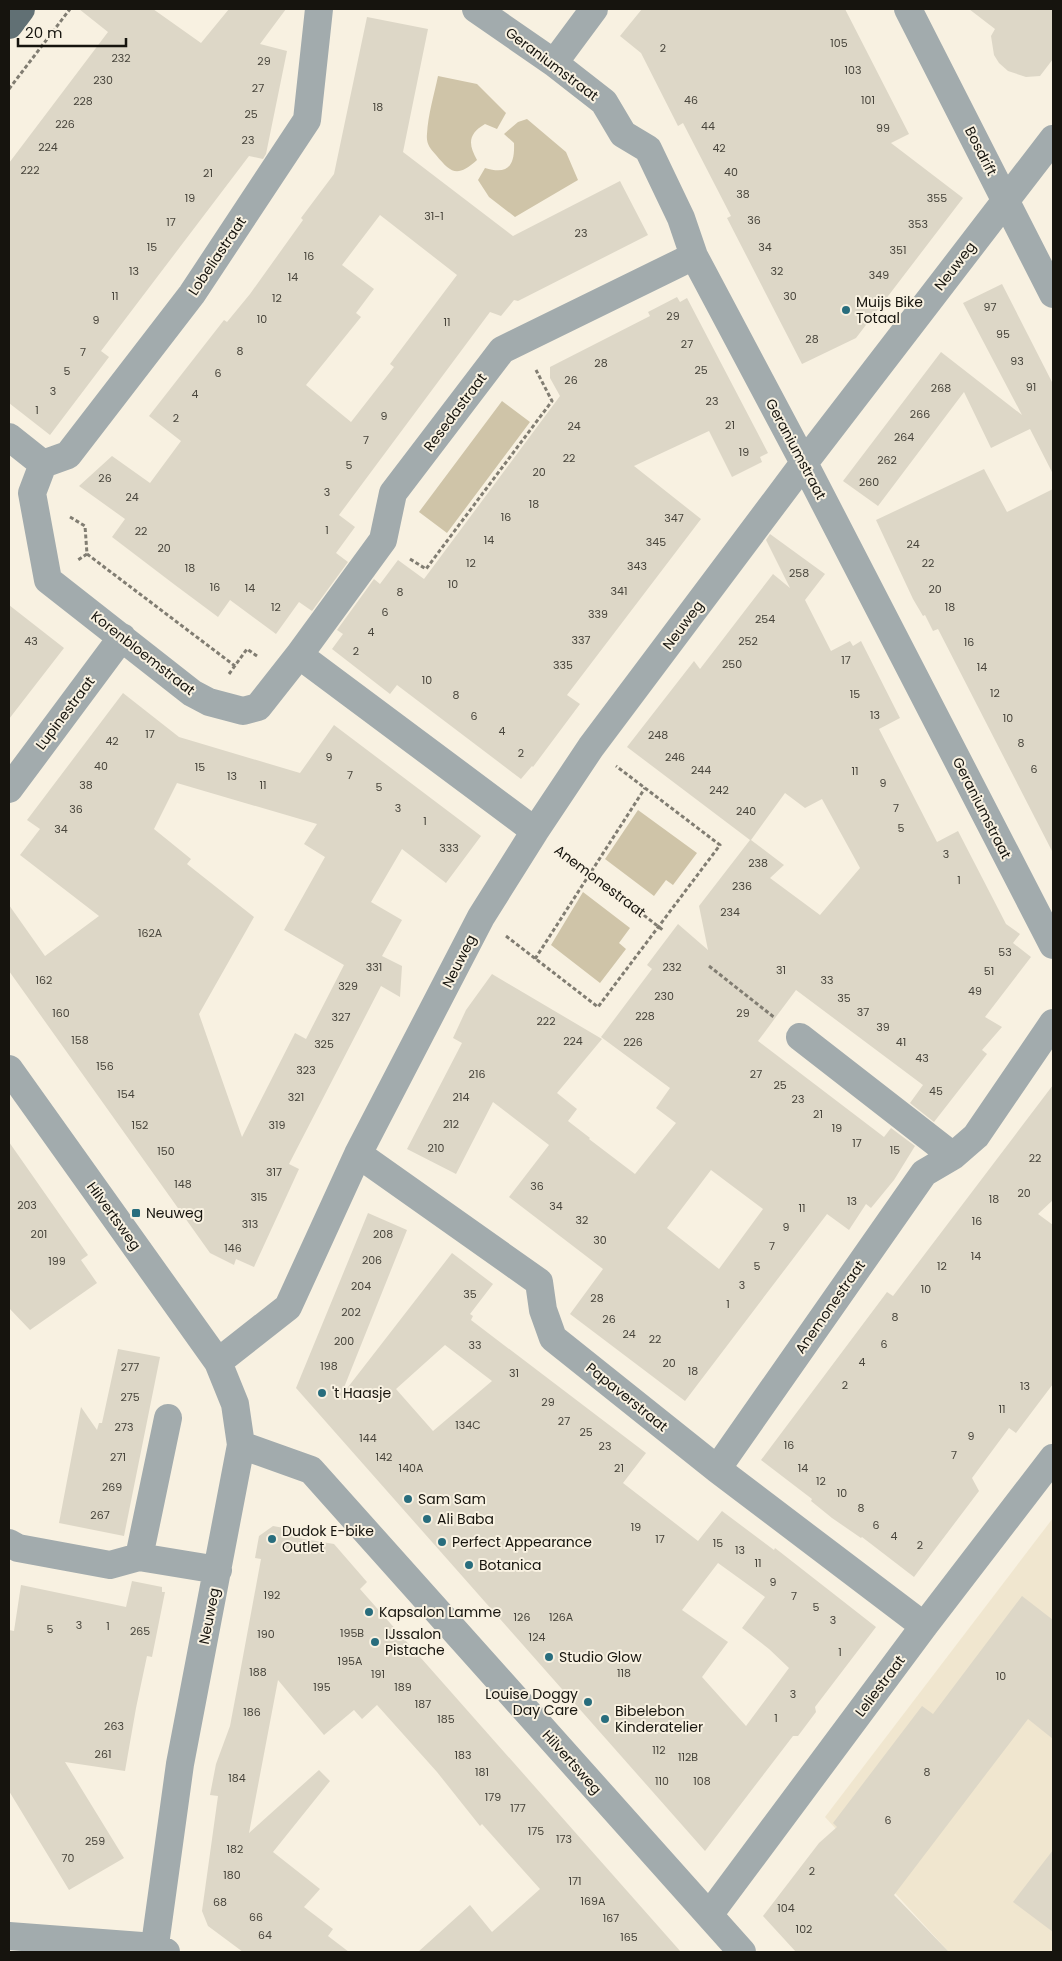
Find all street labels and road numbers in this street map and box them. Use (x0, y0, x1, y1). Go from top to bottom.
street label: Geraniumstraat (501, 22, 603, 106)
street label: Bosdrift (960, 123, 1002, 179)
street label: Lobeliastraat (183, 213, 251, 299)
street label: Neuweg (930, 237, 980, 295)
street label: Resedastraat (419, 369, 491, 455)
street label: Geraniumstraat (761, 395, 831, 503)
street label: Neuweg (658, 596, 708, 654)
street label: Korenbloemstraat (87, 606, 199, 700)
street label: Lupinestraat (31, 672, 99, 754)
street label: Geraniumstraat (948, 754, 1016, 862)
street label: Anemonestraat (550, 840, 650, 922)
street label: Neuweg (437, 931, 481, 991)
street label: Hilvertsweg (82, 1178, 146, 1254)
street label: Anemonestraat (790, 1256, 870, 1358)
street label: Papaverstraat (582, 1358, 672, 1436)
street label: Neuweg (194, 1586, 224, 1646)
street label: Leliestraat (850, 1651, 910, 1721)
street label: Hilvertsweg (538, 1725, 606, 1799)

